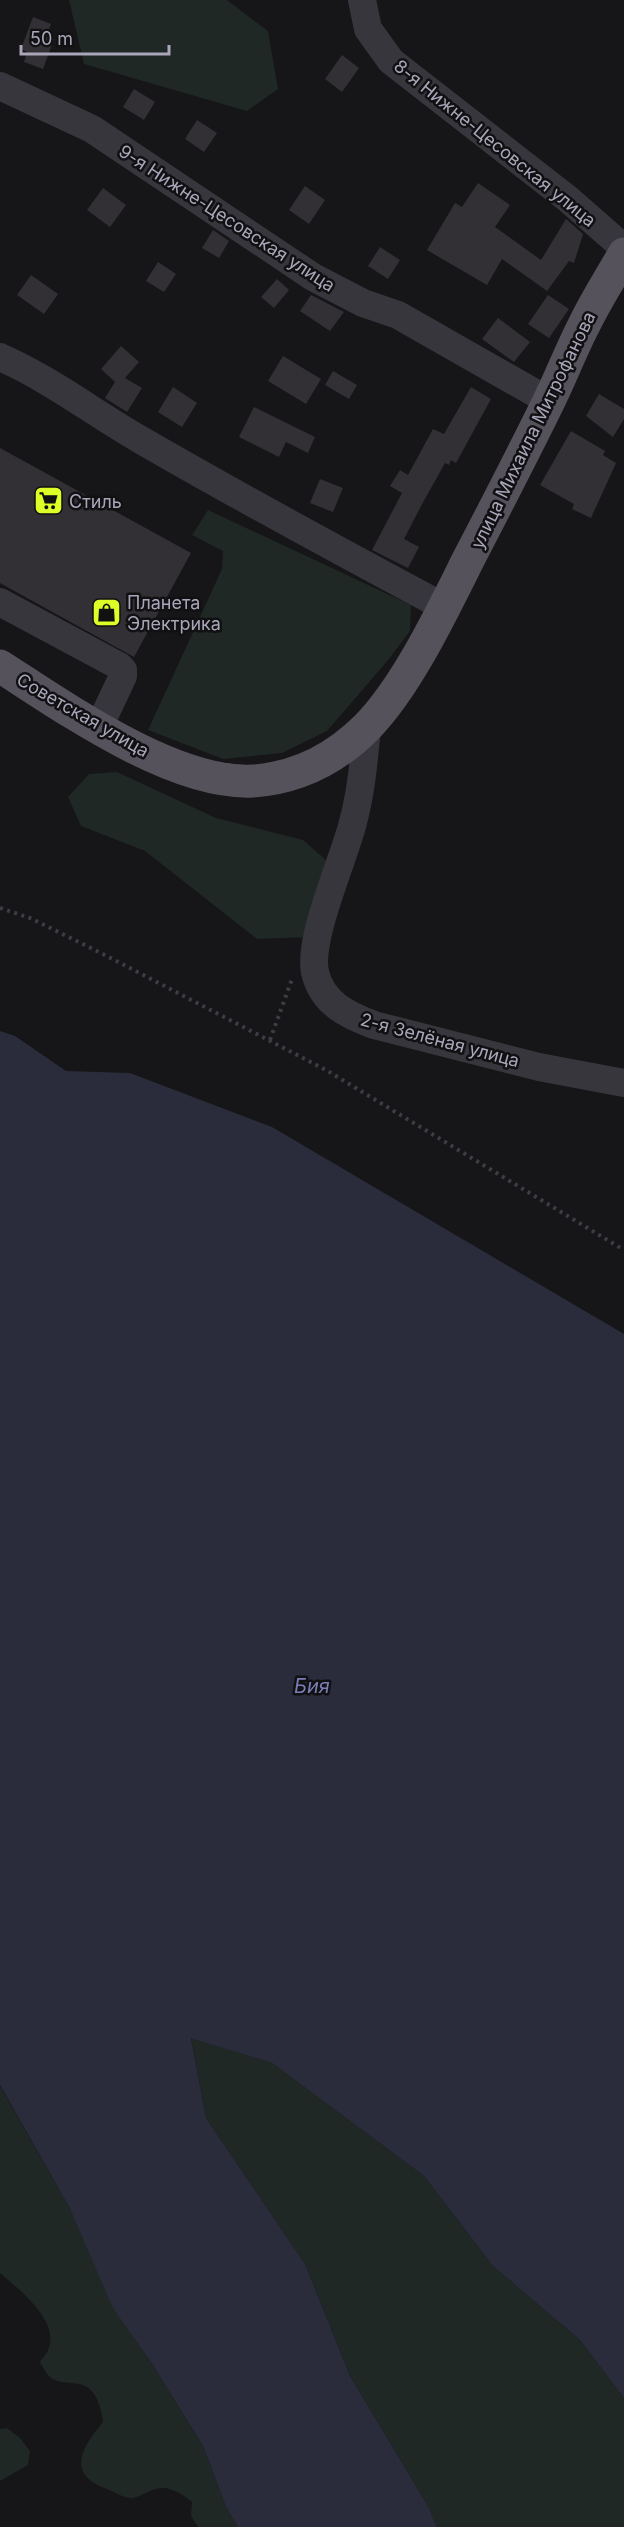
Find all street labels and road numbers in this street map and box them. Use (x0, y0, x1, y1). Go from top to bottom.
street label: 8-я Нижне-Цесовская улица (390, 55, 600, 231)
street label: 9-я Нижне-Цесовская улица (115, 140, 339, 296)
street label: улица Михаила Митрофанова (466, 308, 600, 552)
street label: Советская улица (13, 669, 153, 761)
street label: 2-я Зелёная улица (358, 1009, 522, 1071)

